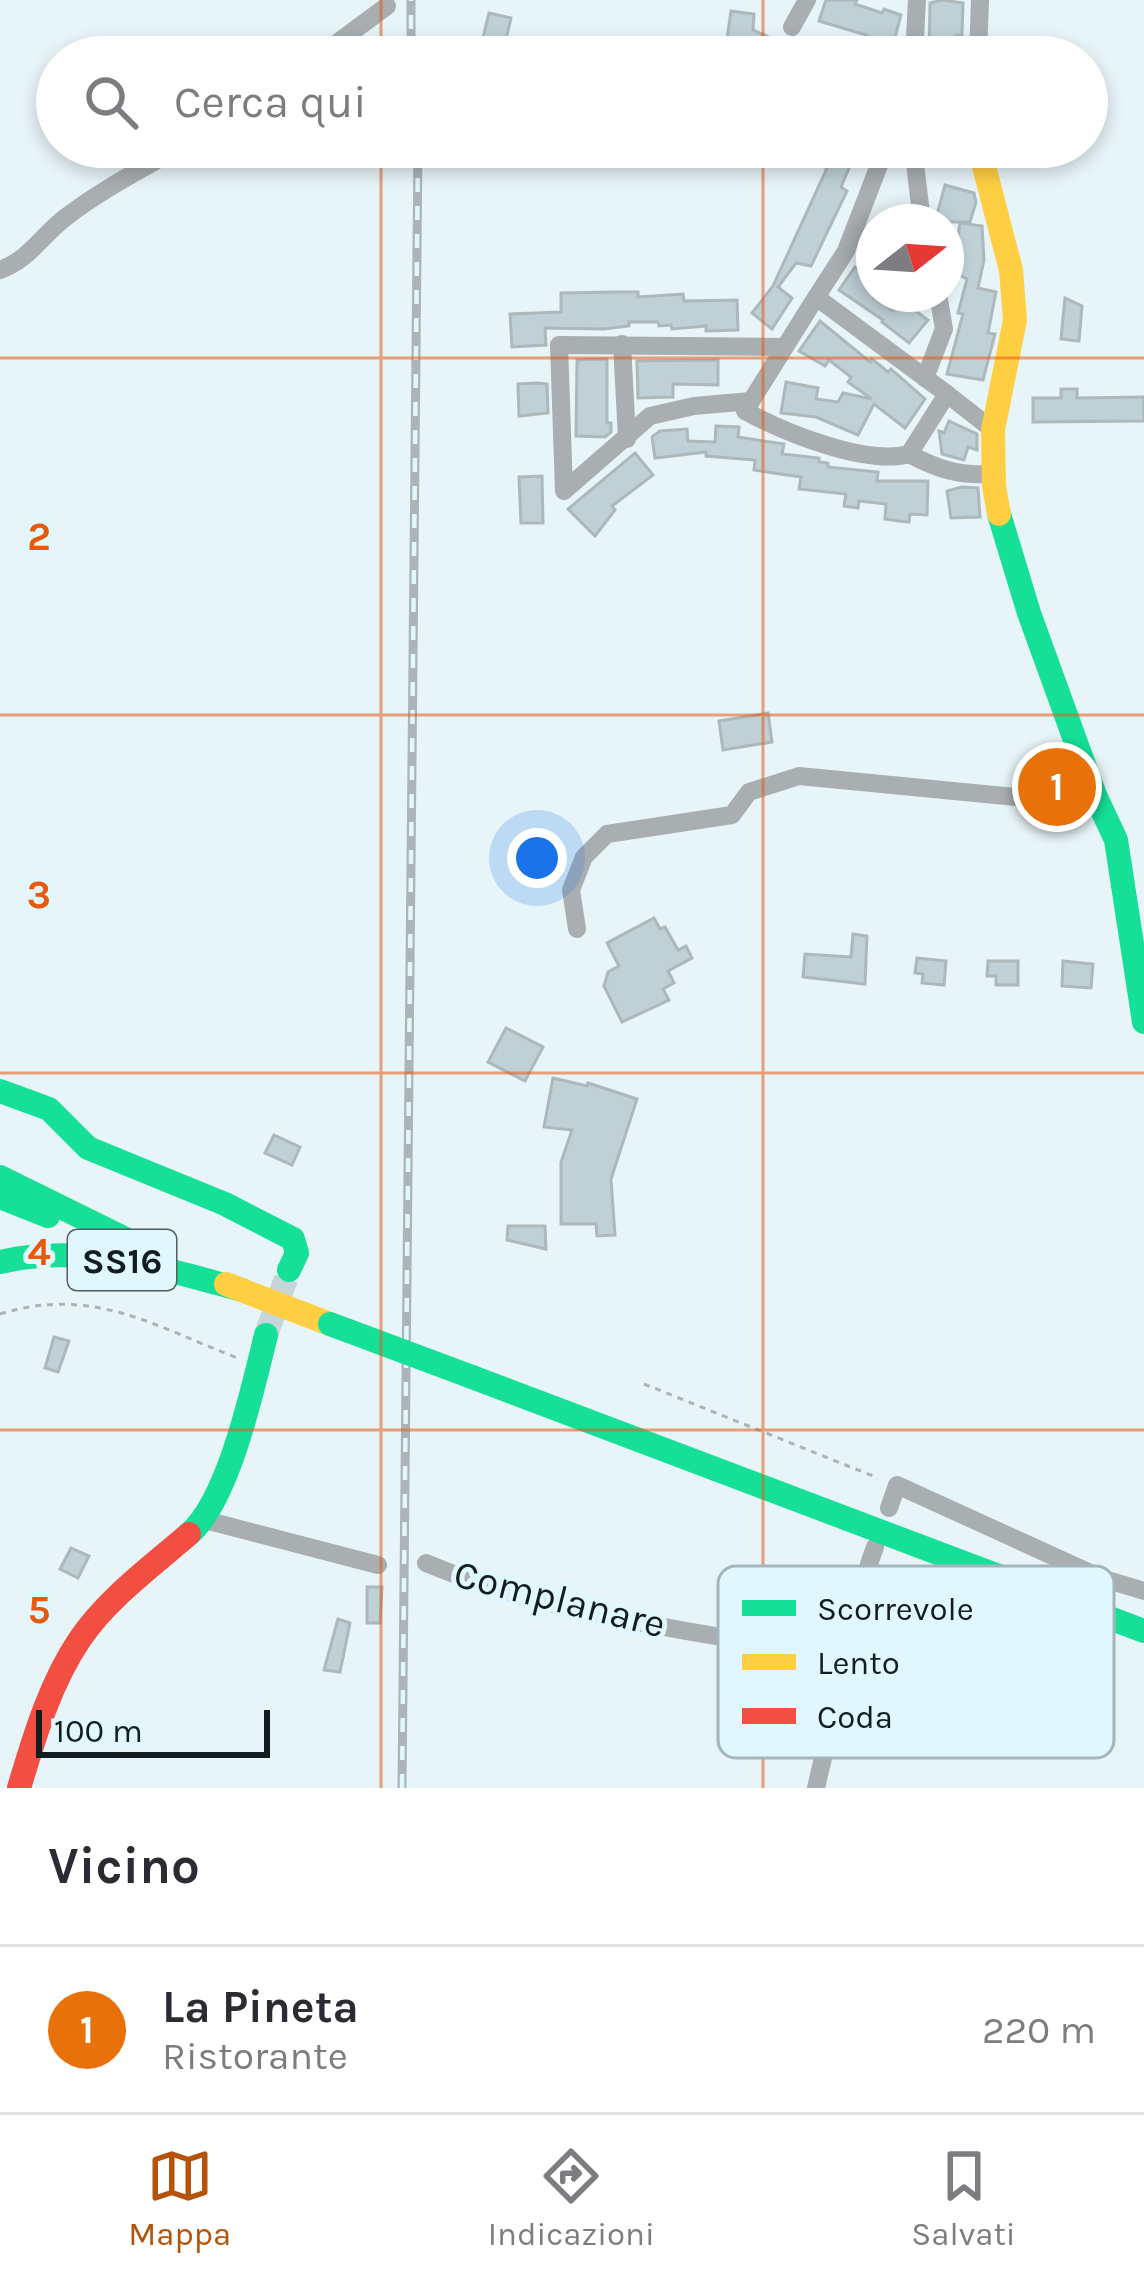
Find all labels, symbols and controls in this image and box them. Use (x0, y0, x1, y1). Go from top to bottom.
search box (36, 36, 1108, 168)
icon: search (78, 69, 144, 135)
text: Cerca qui (174, 76, 367, 128)
north arrow (856, 204, 964, 312)
text: 2 (27, 514, 51, 560)
pin: 1 (1018, 742, 1096, 832)
your location (507, 828, 567, 888)
text: 3 (27, 872, 51, 918)
text: 4 (27, 1229, 51, 1275)
road number: SS16 (68, 1230, 176, 1290)
street label: Complanare (449, 1551, 670, 1647)
legend (718, 1566, 1114, 1758)
text: 5 (28, 1587, 50, 1633)
text: Scorrevole (817, 1590, 974, 1628)
text: Lento (817, 1644, 900, 1682)
text: Coda (817, 1698, 893, 1736)
scale bar (36, 1704, 270, 1757)
text: 100 m (54, 1712, 143, 1750)
text: Vicino (48, 1836, 200, 1896)
text: La Pineta (162, 1981, 359, 2033)
text: 1 (80, 2007, 94, 2053)
text: 220 m (982, 2007, 1096, 2053)
text: Ristorante (162, 2033, 348, 2079)
tab: Mappa (128, 2143, 231, 2253)
tab: Indicazioni (488, 2143, 655, 2253)
tab: Salvati (911, 2143, 1016, 2253)

